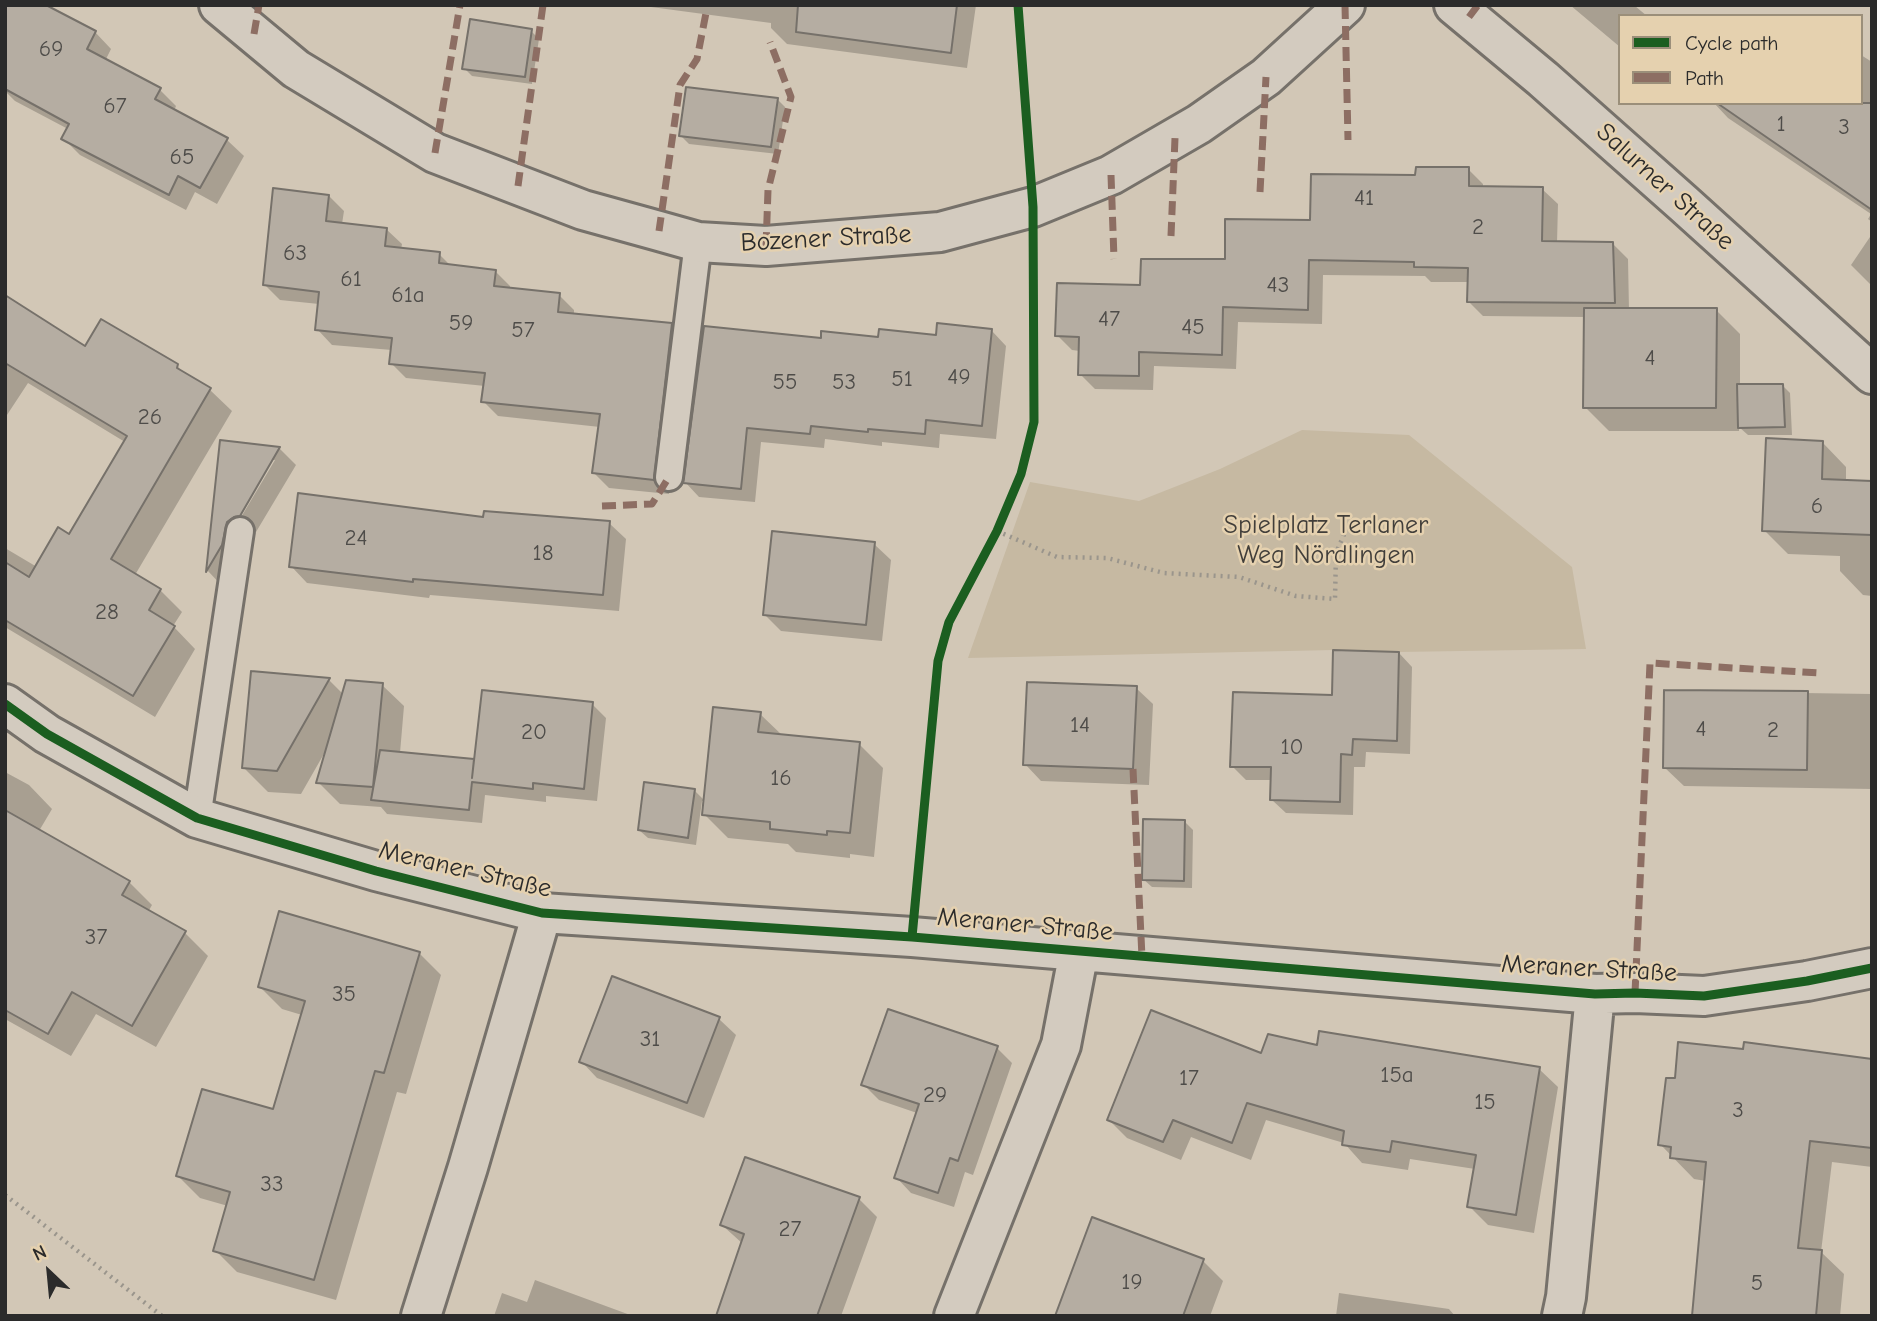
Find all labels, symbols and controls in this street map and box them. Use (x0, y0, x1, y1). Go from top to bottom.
legend (1618, 14, 1863, 105)
text: Cycle path (1685, 31, 1778, 55)
house number: 69 (39, 35, 63, 63)
text: Path (1685, 66, 1724, 90)
house number: 67 (103, 92, 127, 120)
house number: 1 (1776, 110, 1786, 138)
house number: 3 (1838, 113, 1850, 141)
street label: Salurner Straße (1589, 117, 1741, 257)
house number: 65 (170, 143, 194, 171)
house number: 41 (1354, 184, 1374, 212)
house number: 2 (1472, 213, 1484, 241)
street label: Bozener Straße (740, 219, 912, 259)
house number: 63 (283, 239, 307, 267)
house number: 61 (340, 265, 362, 293)
house number: 43 (1267, 271, 1289, 299)
house number: 61a (391, 281, 425, 309)
house number: 47 (1098, 305, 1120, 333)
house number: 59 (449, 309, 473, 337)
house number: 45 (1181, 313, 1205, 341)
house number: 57 (511, 316, 535, 344)
house number: 4 (1644, 344, 1656, 372)
house number: 49 (947, 363, 971, 391)
house number: 51 (891, 365, 913, 393)
house number: 55 (773, 368, 797, 396)
house number: 53 (832, 368, 856, 396)
house number: 26 (138, 403, 162, 431)
house number: 6 (1811, 492, 1823, 520)
park label: Spielplatz Terlaner Weg Nördlingen (1224, 510, 1428, 572)
house number: 24 (344, 524, 368, 552)
house number: 18 (533, 539, 553, 567)
house number: 28 (95, 598, 119, 626)
house number: 14 (1070, 711, 1090, 739)
house number: 4 (1695, 715, 1707, 743)
house number: 2 (1767, 716, 1779, 744)
house number: 20 (521, 718, 547, 746)
house number: 10 (1280, 733, 1304, 761)
house number: 16 (770, 764, 792, 792)
street label: Meraner Straße (376, 835, 554, 905)
street label: Meraner Straße (936, 902, 1114, 948)
house number: 37 (85, 923, 107, 951)
street label: Meraner Straße (1500, 949, 1678, 989)
house number: 35 (332, 980, 356, 1008)
house number: 31 (640, 1025, 660, 1053)
house number: 15a (1380, 1061, 1414, 1089)
house number: 17 (1179, 1064, 1199, 1092)
house number: 29 (923, 1081, 947, 1109)
house number: 15 (1474, 1088, 1496, 1116)
house number: 3 (1732, 1096, 1744, 1124)
house number: 33 (260, 1170, 284, 1198)
house number: 27 (779, 1215, 801, 1243)
north arrow (14, 1237, 84, 1307)
text: N (29, 1241, 50, 1266)
house number: 19 (1121, 1268, 1143, 1296)
house number: 5 (1751, 1269, 1763, 1297)

